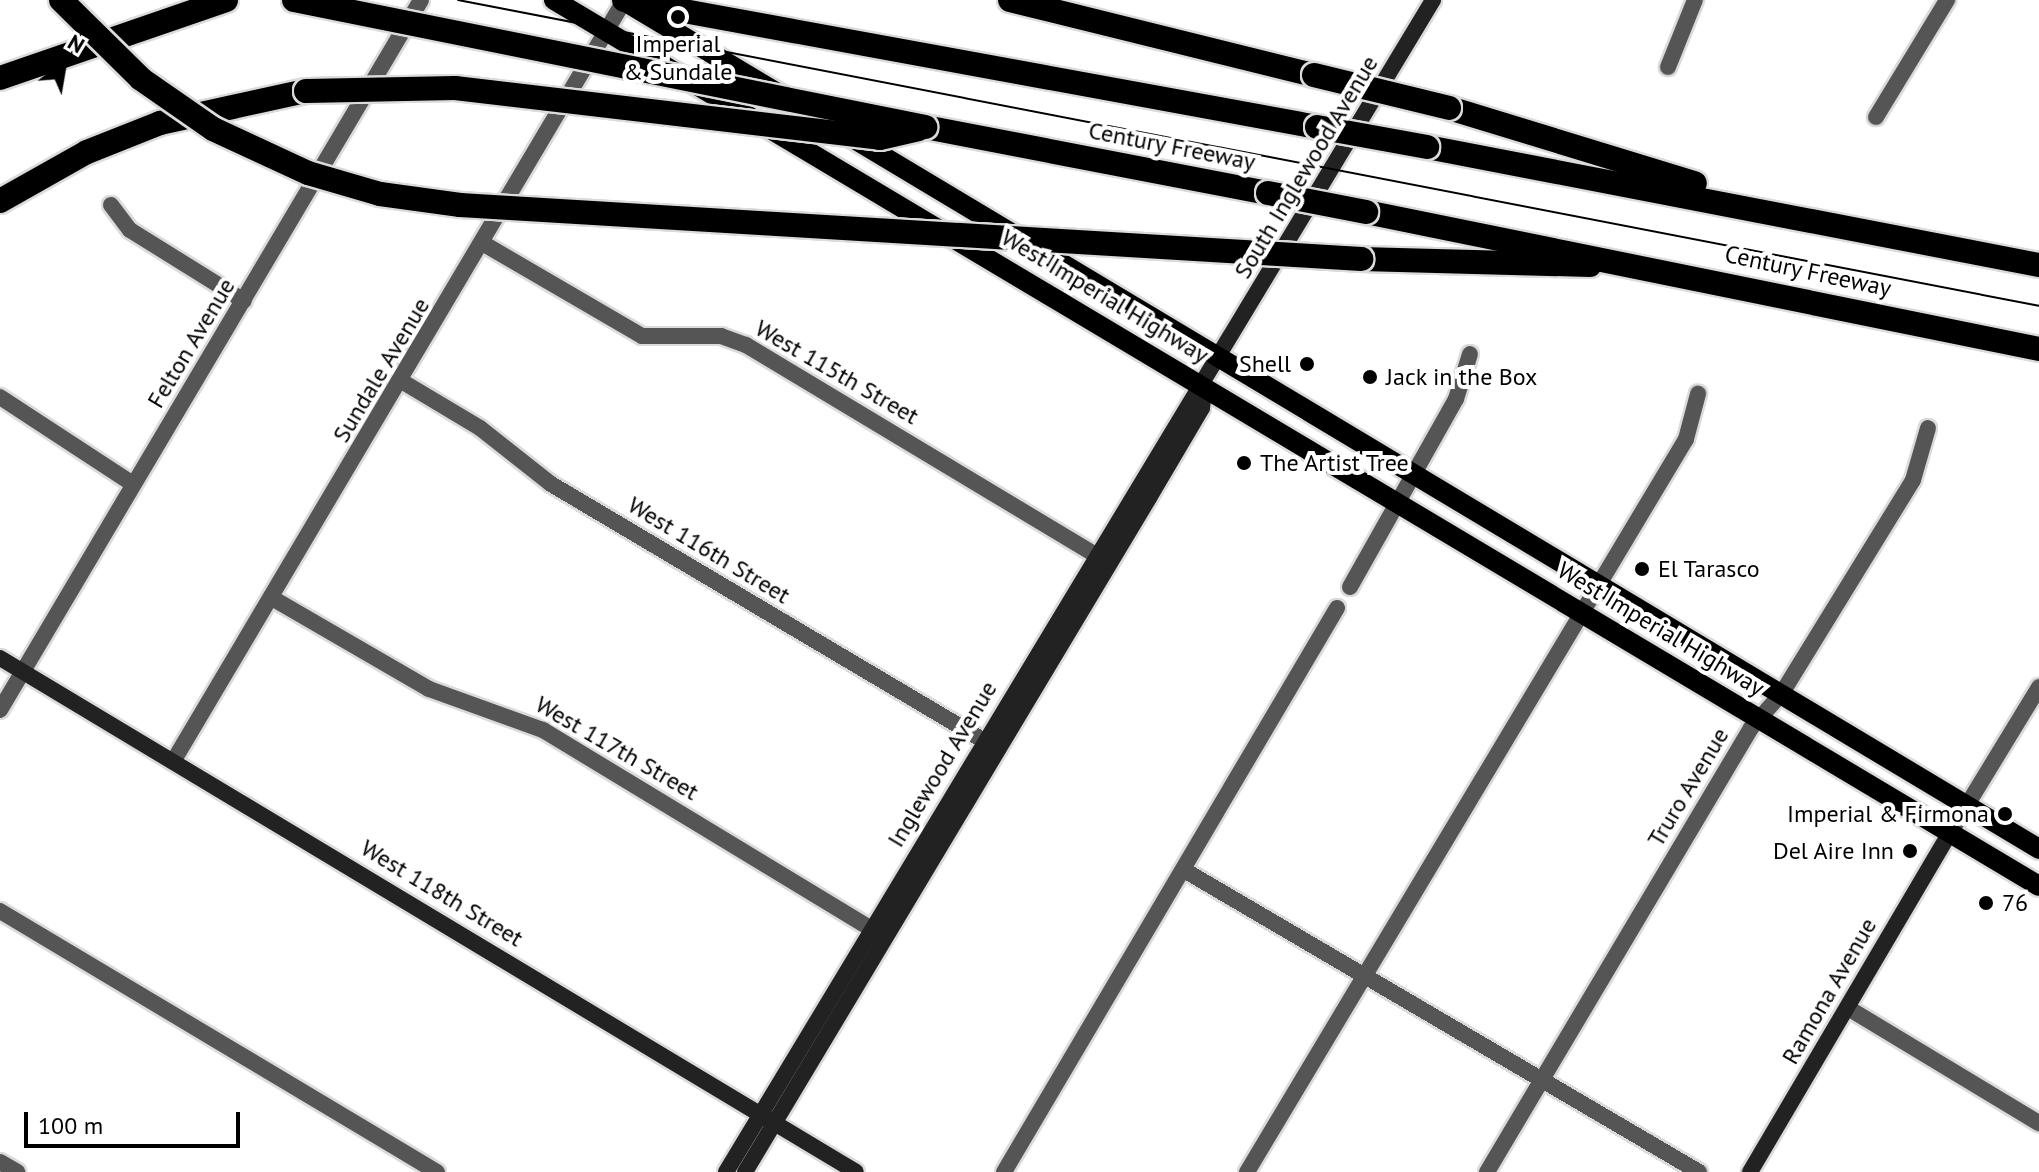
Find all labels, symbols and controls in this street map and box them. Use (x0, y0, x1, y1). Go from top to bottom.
marker: Imperial & Sundale (669, 8, 687, 26)
north arrow (24, 24, 104, 104)
text: N (63, 28, 90, 59)
place label: Imperial & Sundale (624, 30, 732, 86)
street label: South Inglewood Avenue (1228, 50, 1384, 284)
street label: Century Freeway (1086, 116, 1258, 176)
street label: West Imperial Highway (996, 223, 1214, 369)
street label: Century Freeway (1722, 239, 1894, 303)
street label: Felton Avenue (141, 273, 241, 413)
street label: Sundale Avenue (326, 292, 436, 448)
street label: West 115th Street (750, 314, 924, 430)
place label: Shell (1239, 350, 1291, 378)
marker: Shell (1298, 355, 1316, 373)
place label: Jack in the Box (1386, 363, 1538, 391)
marker: Jack in the Box (1361, 368, 1379, 386)
place label: The Artist Tree (1260, 449, 1410, 477)
marker: The Artist Tree (1235, 454, 1253, 472)
street label: West 116th Street (623, 490, 795, 610)
place label: El Tarasco (1658, 555, 1760, 583)
street label: West Imperial Highway (1552, 556, 1770, 702)
marker: El Tarasco (1633, 560, 1651, 578)
street label: Inglewood Avenue (881, 675, 1003, 853)
street label: West 117th Street (530, 690, 704, 806)
street label: Truro Avenue (1641, 722, 1735, 852)
place label: Imperial & Firmona (1787, 800, 1989, 828)
marker: Imperial & Firmona (1996, 805, 2014, 823)
street label: West 118th Street (356, 833, 528, 953)
place label: Del Aire Inn (1772, 837, 1894, 865)
marker: Del Aire Inn (1901, 842, 1919, 860)
place label: 76 (2002, 889, 2028, 917)
marker: 76 (1977, 894, 1995, 912)
street label: Ramona Avenue (1775, 912, 1883, 1070)
scale bar (28, 1096, 244, 1146)
text: 100 m (38, 1110, 103, 1141)

